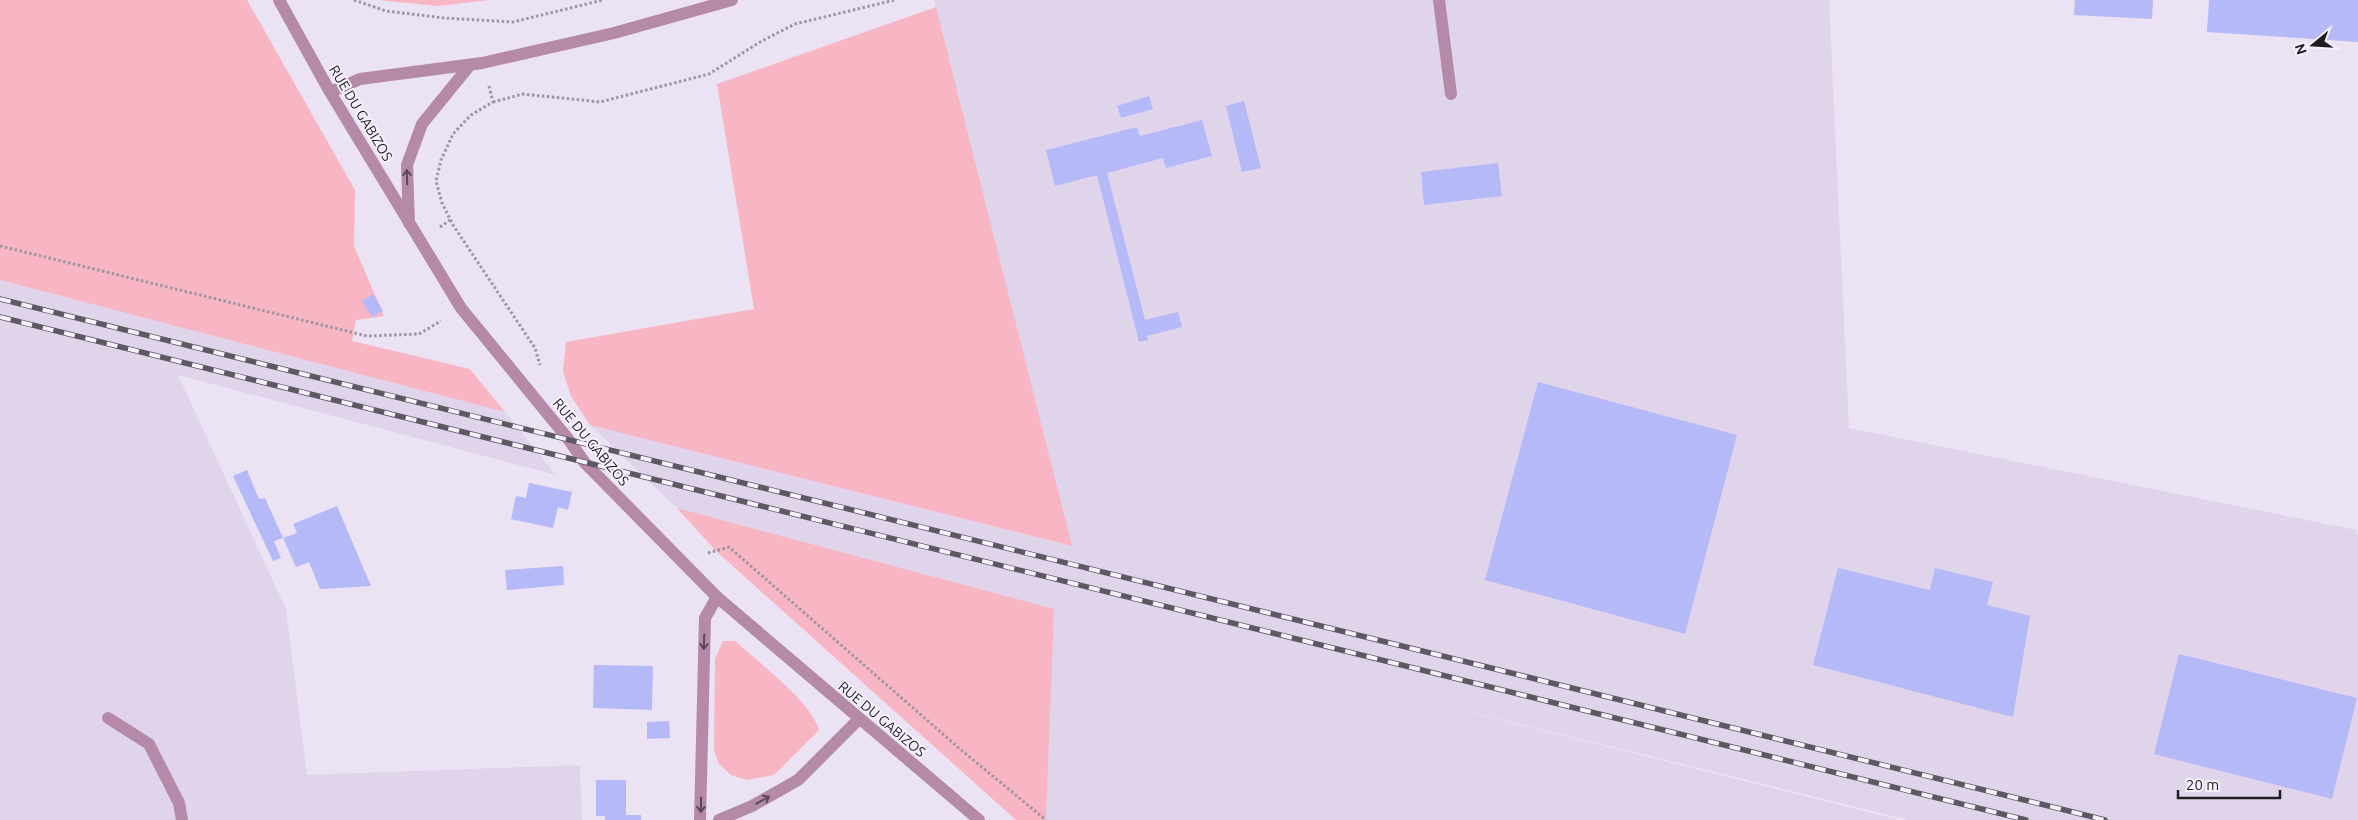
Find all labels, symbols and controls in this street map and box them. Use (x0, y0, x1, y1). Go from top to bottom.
north arrow (2288, 20, 2338, 70)
text: N (2291, 42, 2310, 56)
street label: RUE DU GABIZOS (326, 62, 396, 164)
one-way arrow (402, 169, 412, 186)
street label: RUE DU GABIZOS (550, 395, 632, 489)
one-way arrow (700, 634, 709, 650)
street label: RUE DU GABIZOS (835, 678, 929, 760)
scale bar (2178, 768, 2280, 800)
text: 20 m (2186, 776, 2219, 793)
one-way arrow (755, 794, 770, 804)
one-way arrow (696, 796, 706, 812)

